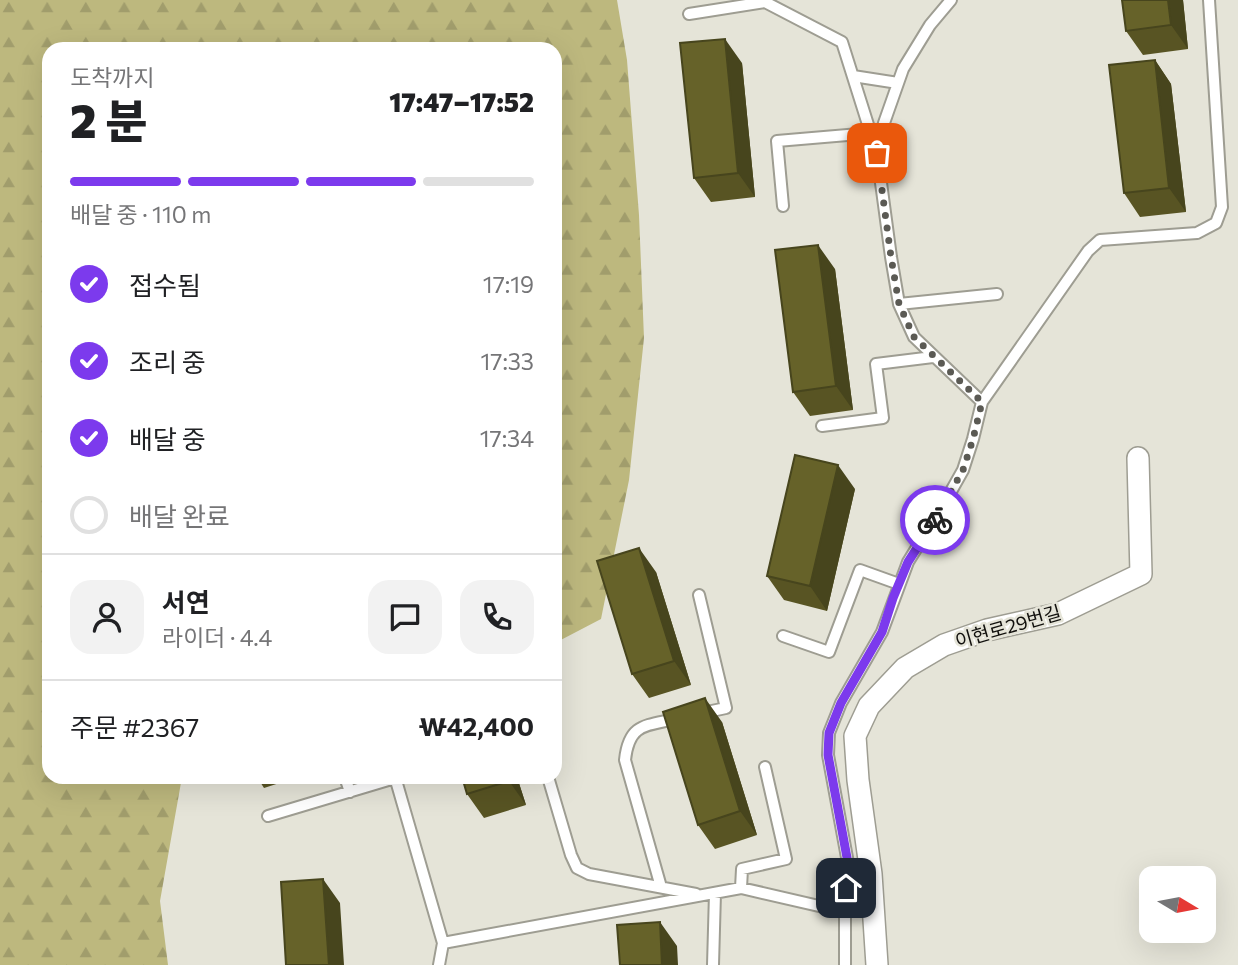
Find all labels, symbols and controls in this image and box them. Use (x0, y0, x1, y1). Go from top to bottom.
text: 도착까지 (70, 63, 155, 91)
text: 17:47–17:52 (389, 86, 534, 117)
text: 2 분 (70, 91, 148, 147)
pin (847, 123, 907, 183)
icon: bag (858, 134, 896, 172)
text: 배달 중 · 110 m (70, 200, 211, 228)
icon: check (70, 265, 108, 303)
text: 접수됨 (129, 269, 201, 300)
text: 17:19 (483, 270, 534, 298)
icon: check (70, 342, 108, 380)
text: 조리 중 (129, 346, 206, 377)
text: 17:33 (480, 347, 534, 375)
icon: check (70, 419, 108, 457)
text: 배달 중 (129, 423, 206, 454)
text: 17:34 (480, 424, 534, 452)
courier (900, 485, 970, 555)
text: 배달 완료 (129, 500, 230, 531)
icon: bike (916, 501, 954, 539)
button: person (70, 580, 144, 654)
button: chat (368, 580, 442, 654)
button: phone (460, 580, 534, 654)
text: 서연 (162, 586, 210, 617)
street label: 이현로29번길 (952, 600, 1064, 652)
text: 라이더 · 4.4 (162, 623, 272, 651)
text: ₩42,400 (418, 710, 534, 741)
text: 주문 #2367 (70, 711, 199, 742)
pin (816, 858, 876, 918)
north arrow (1139, 866, 1216, 943)
map controls (1139, 866, 1216, 943)
icon: home (827, 869, 865, 907)

